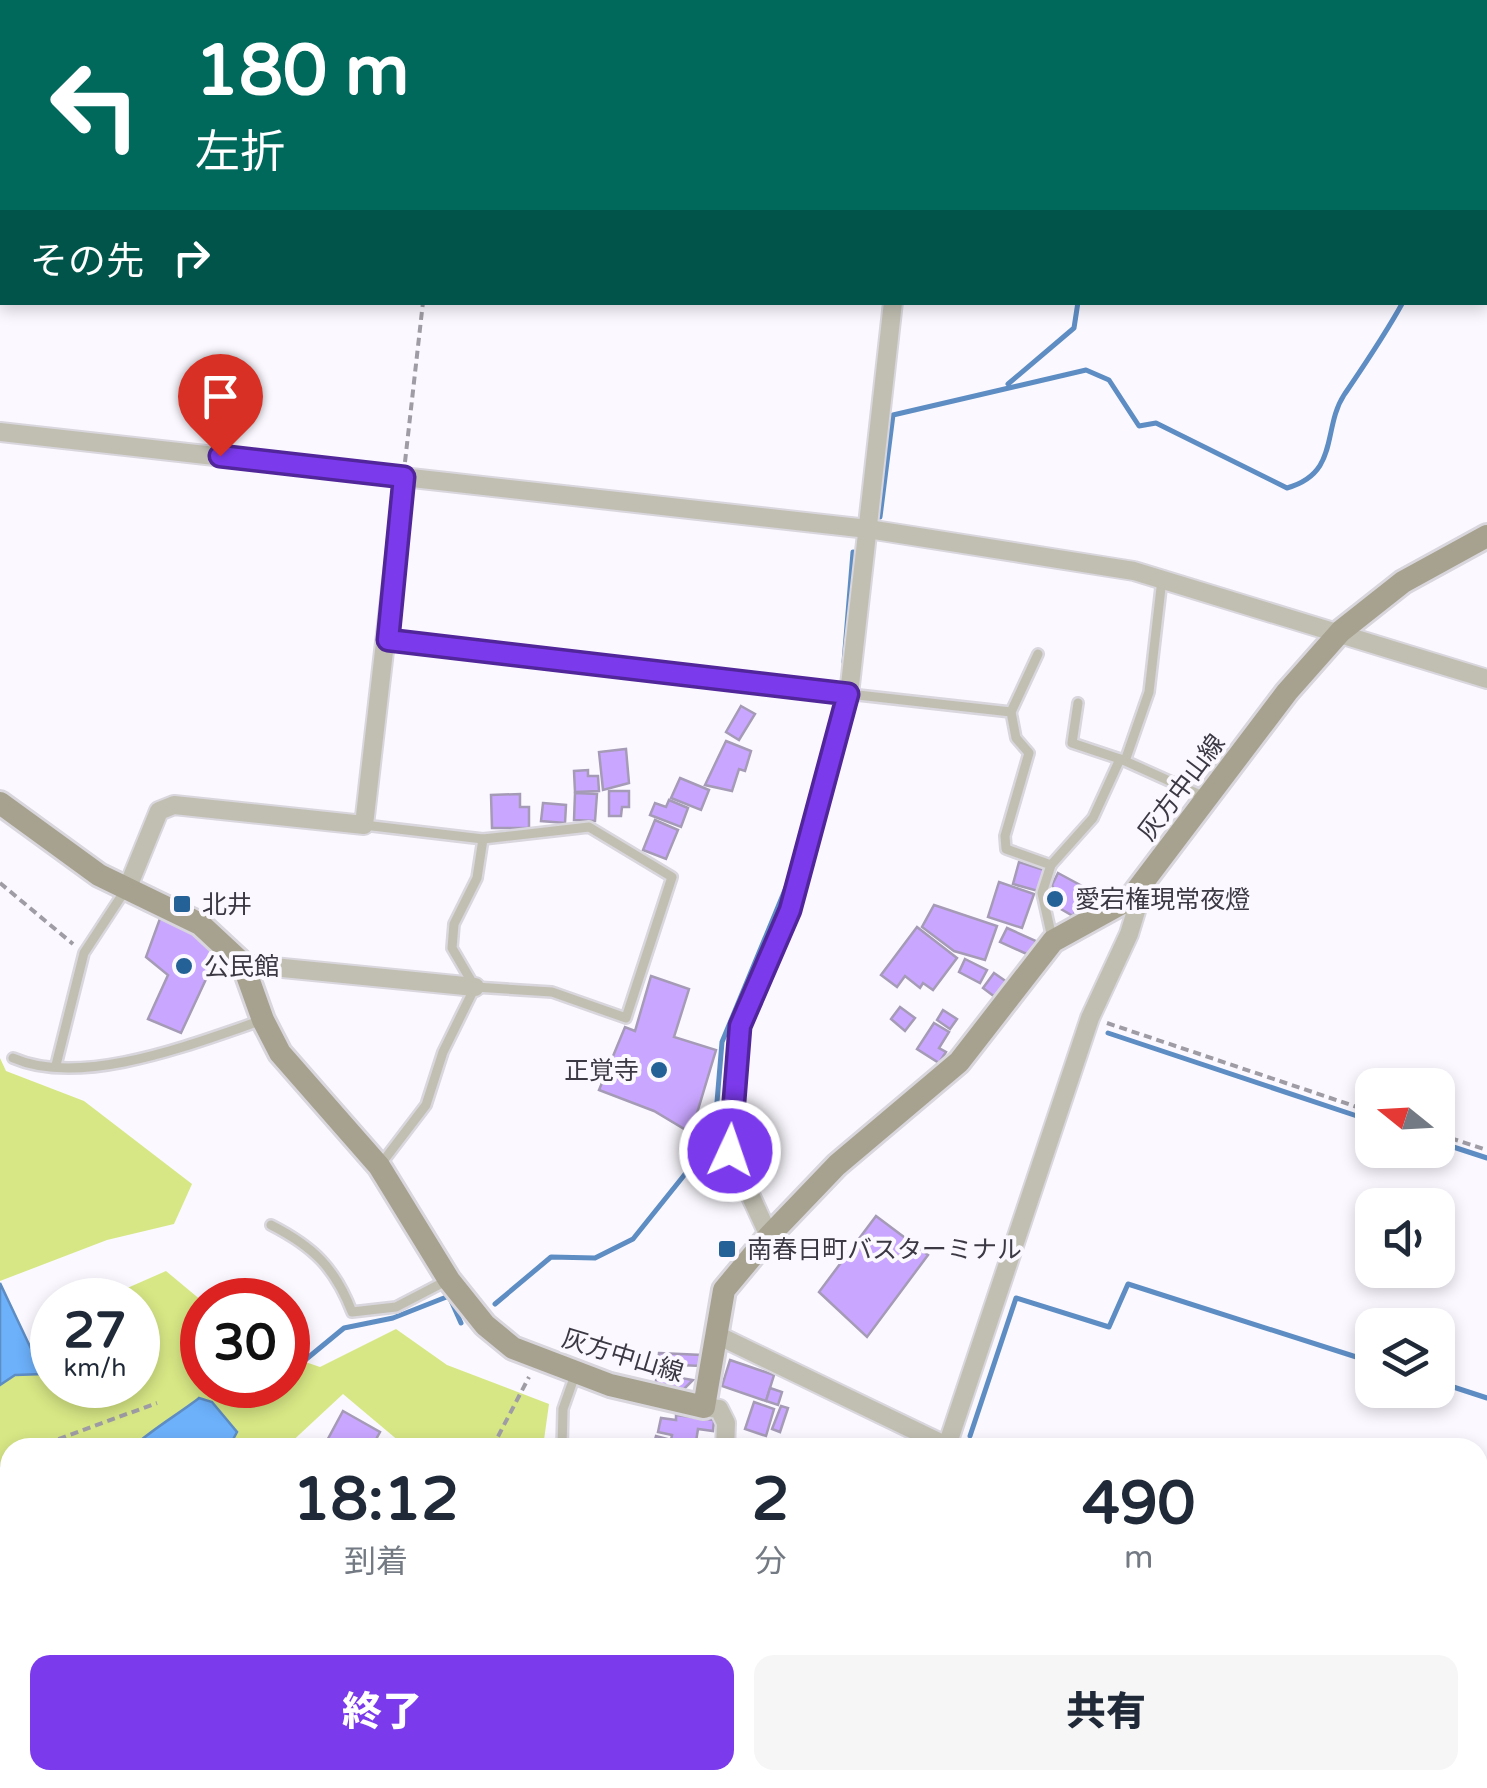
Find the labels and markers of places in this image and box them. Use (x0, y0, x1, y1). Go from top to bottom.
pin (178, 354, 263, 457)
place label: 愛宕権現常夜燈 (1075, 885, 1250, 915)
marker: 愛宕権現常夜燈 (1044, 888, 1066, 910)
place label: 北井 (202, 890, 252, 920)
marker: 北井 (171, 893, 193, 915)
place label: 公民館 (204, 952, 279, 982)
marker: 公民館 (173, 955, 195, 977)
place label: 正覚寺 (564, 1056, 639, 1086)
marker: 正覚寺 (648, 1059, 670, 1081)
place label: 南春日町バスターミナル (747, 1235, 1022, 1265)
marker: 南春日町バスターミナル (716, 1238, 738, 1260)

